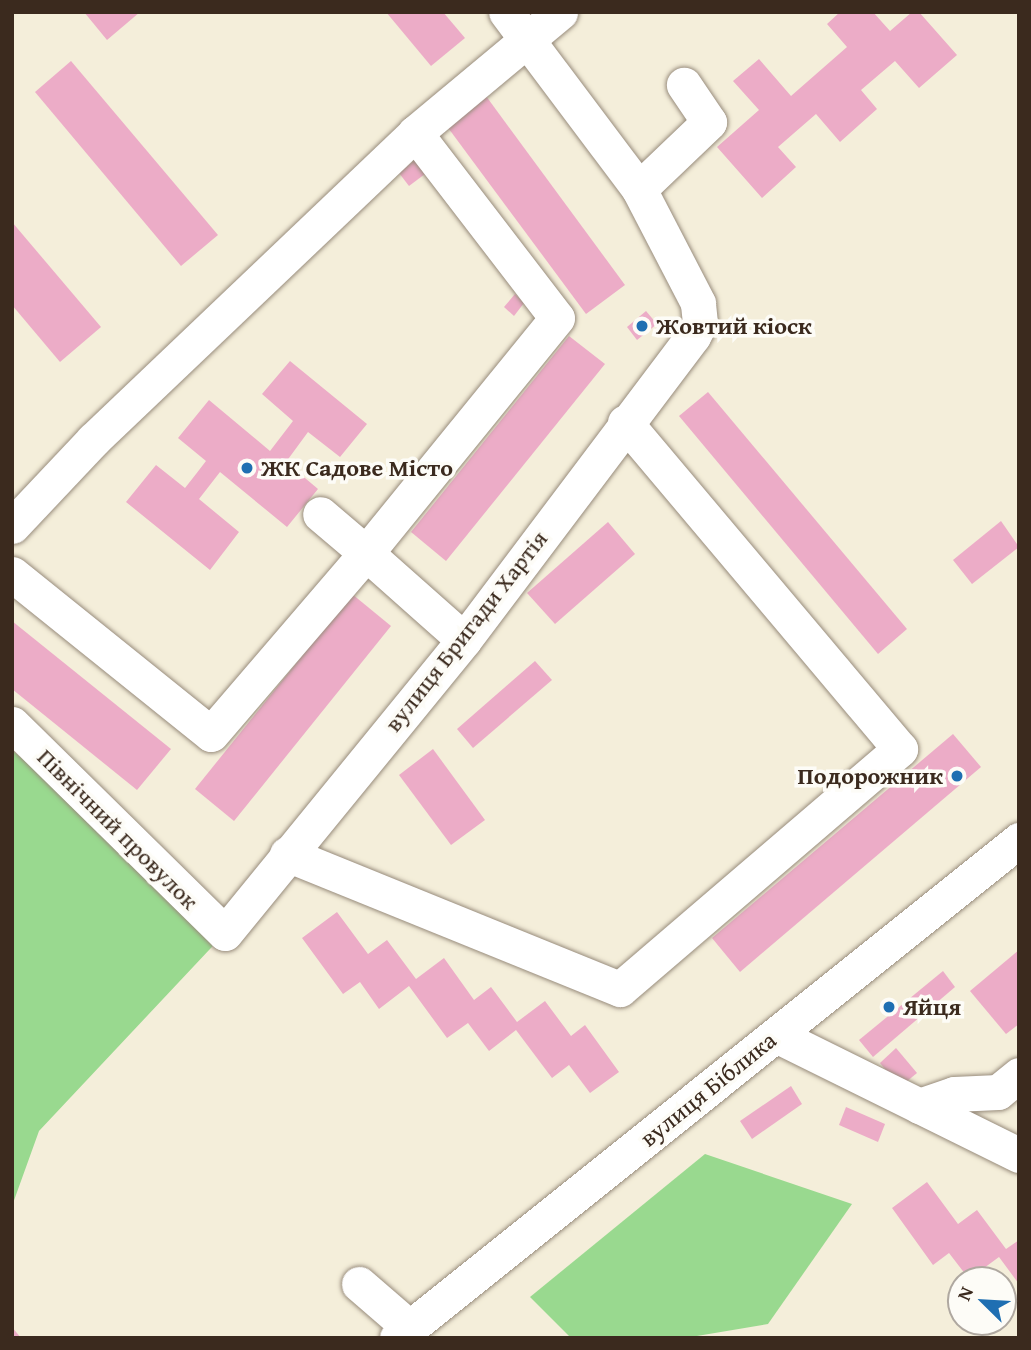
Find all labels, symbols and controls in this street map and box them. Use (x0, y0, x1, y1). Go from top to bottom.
place label: Жовтий кіоск (656, 312, 812, 340)
marker: Жовтий кіоск (634, 318, 650, 334)
place label: ЖК Садове Місто (261, 454, 453, 482)
marker: ЖК Садове Місто (239, 460, 255, 476)
street label: вулиця Бригади Хартія (379, 525, 553, 737)
street label: Північний провулок (32, 743, 204, 915)
place label: Подорожник (798, 762, 943, 790)
marker: Подорожник (949, 768, 965, 784)
place label: Яйця (903, 993, 961, 1021)
marker: Яйця (881, 999, 897, 1015)
street label: вулиця Біблика (634, 1025, 782, 1153)
north arrow (947, 1266, 1017, 1336)
text: N (949, 1282, 980, 1305)

